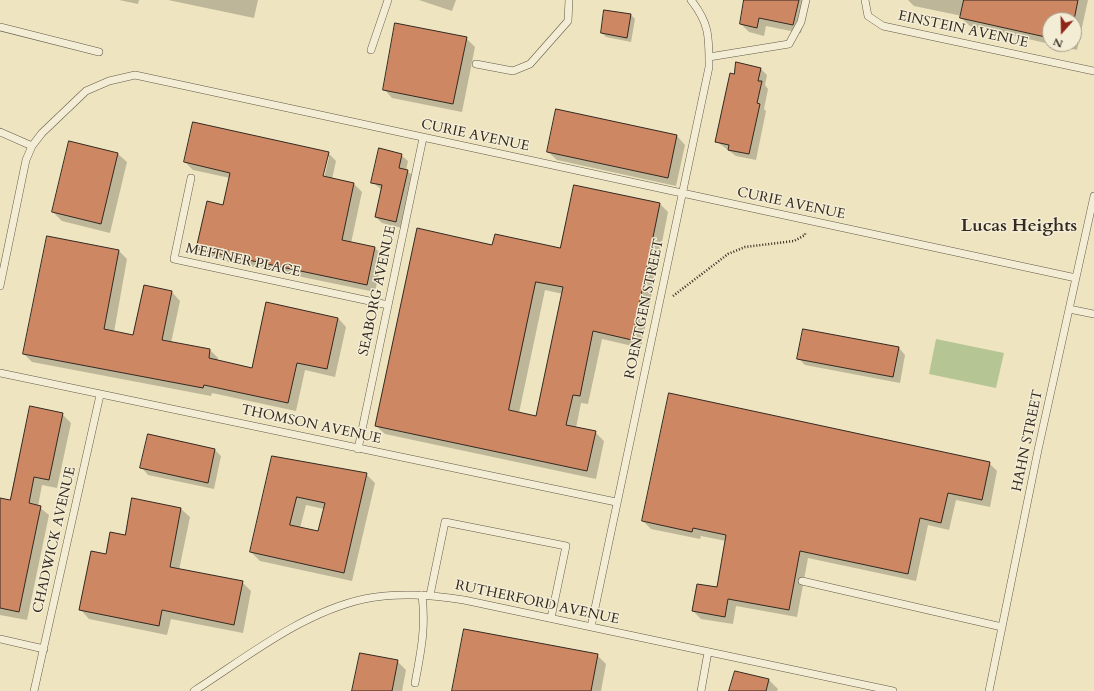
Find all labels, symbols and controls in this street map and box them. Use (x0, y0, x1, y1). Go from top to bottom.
street label: EINSTEIN AVENUE (896, 8, 1030, 52)
north arrow (1042, 12, 1082, 52)
text: N (1051, 34, 1065, 51)
street label: CURIE AVENUE (419, 116, 531, 156)
street label: CURIE AVENUE (735, 184, 847, 224)
district label: Lucas Heights (961, 216, 1077, 238)
street label: SEABORG AVENUE (356, 224, 400, 358)
street label: ROENTGEN STREET (622, 238, 668, 380)
street label: MEITNER PLACE (184, 241, 302, 281)
street label: HAHN STREET (1009, 389, 1047, 493)
street label: THOMSON AVENUE (239, 402, 383, 448)
street label: CHADWICK AVENUE (30, 465, 80, 615)
street label: RUTHERFORD AVENUE (453, 577, 621, 629)

